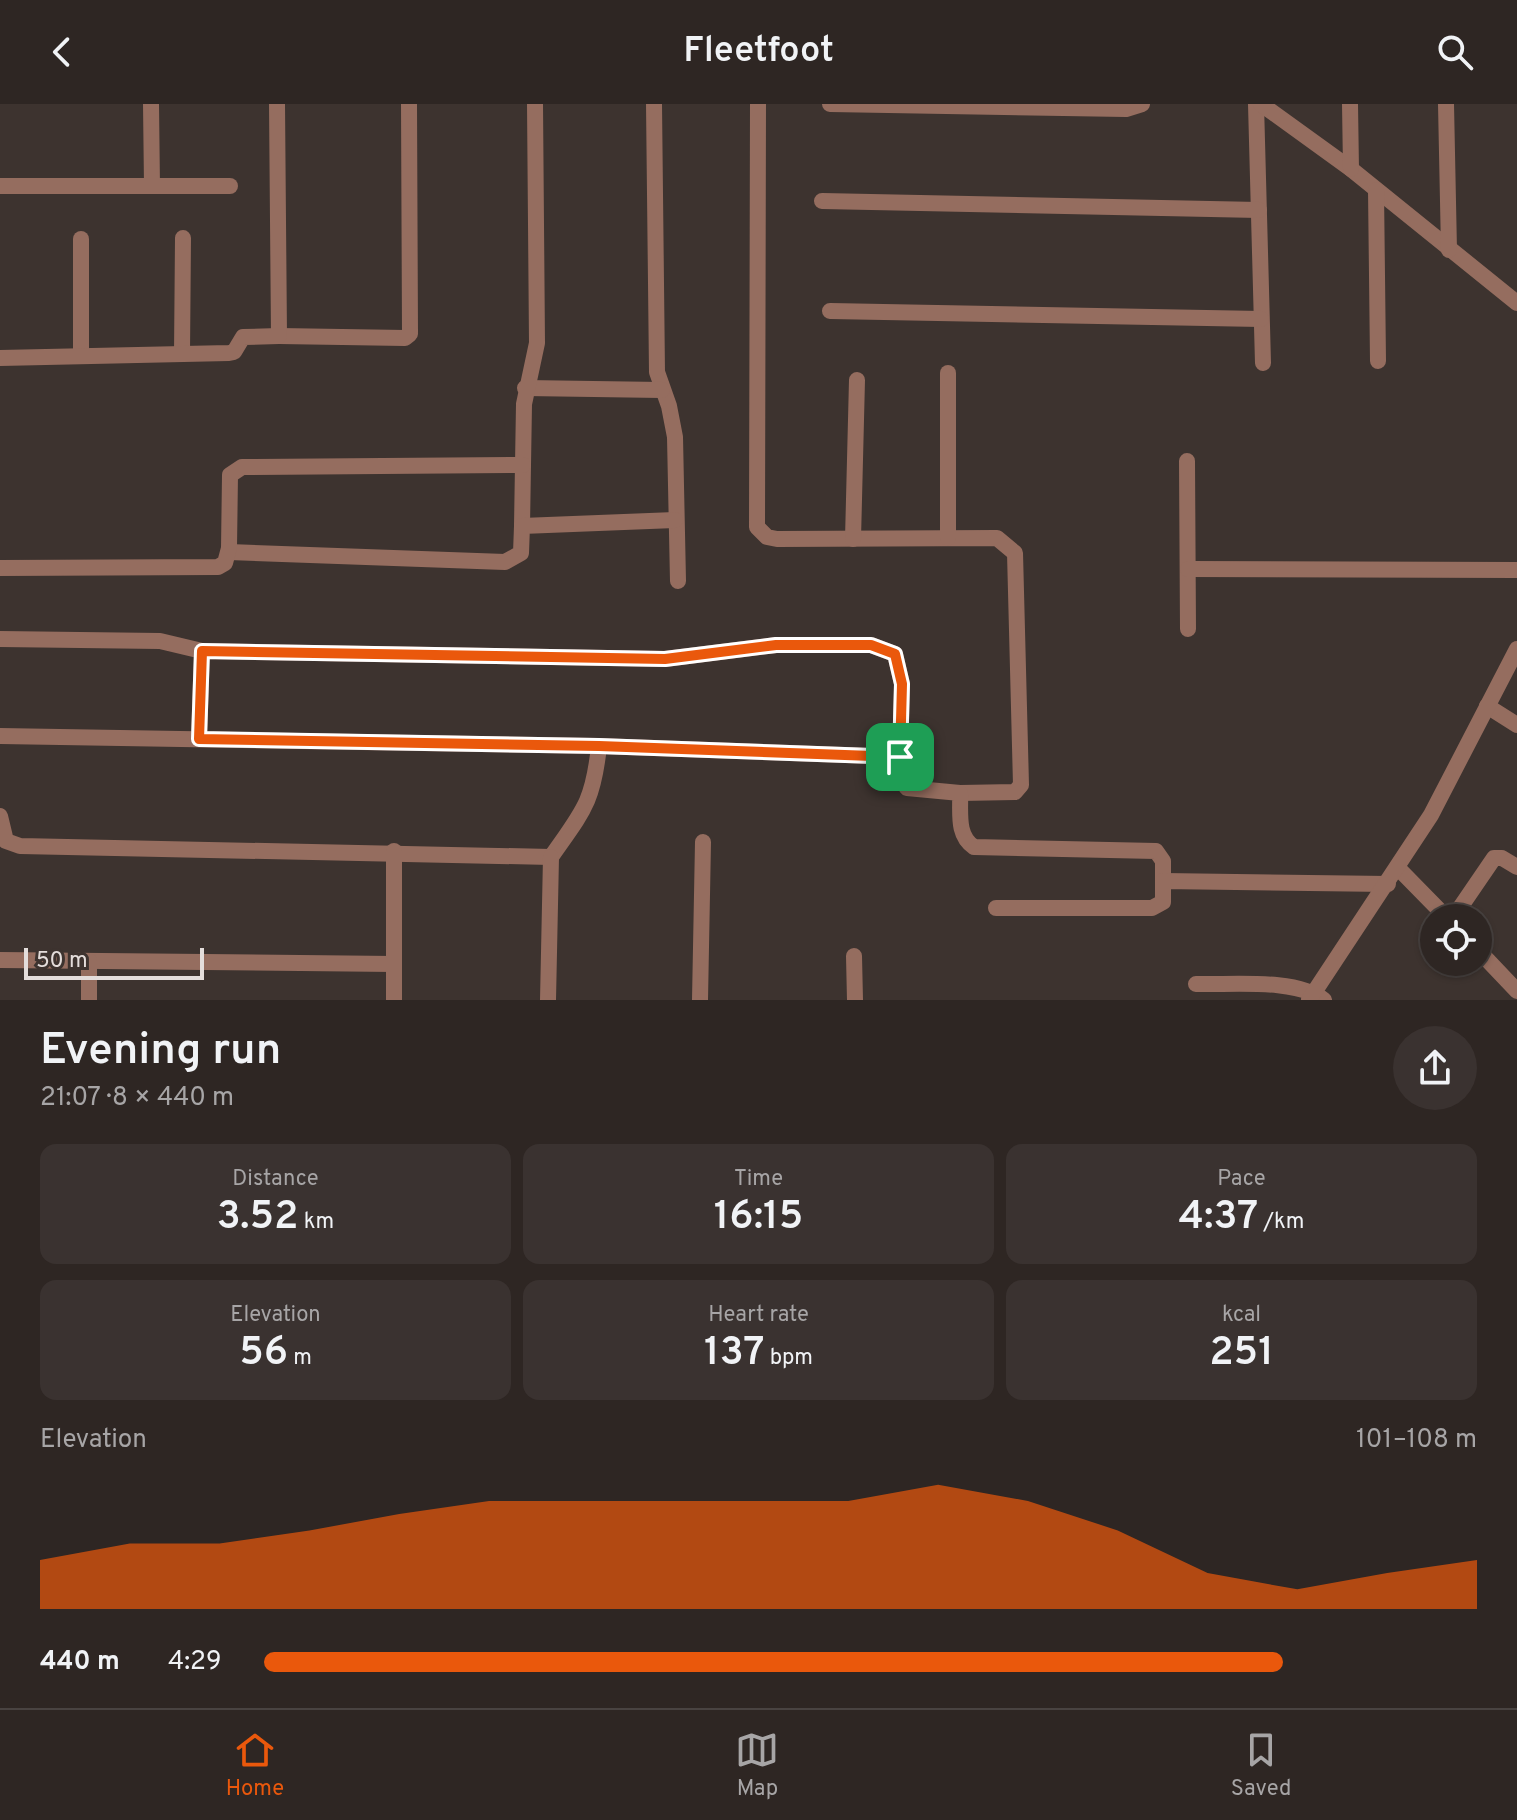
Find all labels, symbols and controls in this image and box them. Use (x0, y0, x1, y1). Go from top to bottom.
text: Fleetfoot (683, 29, 834, 75)
icon: back (40, 30, 84, 74)
icon: search (1433, 30, 1477, 74)
pin (866, 723, 934, 791)
icon: arrive (878, 735, 922, 779)
map controls (1420, 904, 1492, 976)
button: locate (1420, 904, 1492, 976)
scale bar (24, 944, 204, 980)
text: 50 m (36, 948, 88, 975)
text: Evening run (40, 1024, 281, 1080)
button: share (1393, 1026, 1477, 1110)
text: 21:07 · 8 × 440 m (40, 1082, 234, 1115)
text: Distance (232, 1166, 319, 1193)
text: Time (734, 1166, 783, 1193)
text: Pace (1217, 1166, 1266, 1193)
text: 3.52 (217, 1193, 299, 1243)
text: 16:15 (714, 1193, 803, 1243)
text: 4:37 (1179, 1193, 1258, 1243)
text: km (299, 1209, 334, 1236)
text: /km (1258, 1209, 1304, 1236)
text: Elevation (230, 1302, 321, 1329)
text: Heart rate (708, 1302, 809, 1329)
text: kcal (1222, 1302, 1261, 1329)
text: 56 (239, 1329, 288, 1379)
text: 137 (704, 1329, 764, 1379)
text: 251 (1209, 1329, 1274, 1379)
text: m (288, 1345, 312, 1372)
text: bpm (764, 1345, 813, 1372)
text: Elevation (40, 1424, 147, 1457)
text: 101–108 m (1356, 1424, 1477, 1457)
text: 440 m (40, 1646, 120, 1679)
text: 4:29 (168, 1646, 221, 1679)
tab: Home (226, 1728, 284, 1803)
tab: Map (735, 1728, 779, 1803)
tab: Saved (1231, 1728, 1291, 1803)

